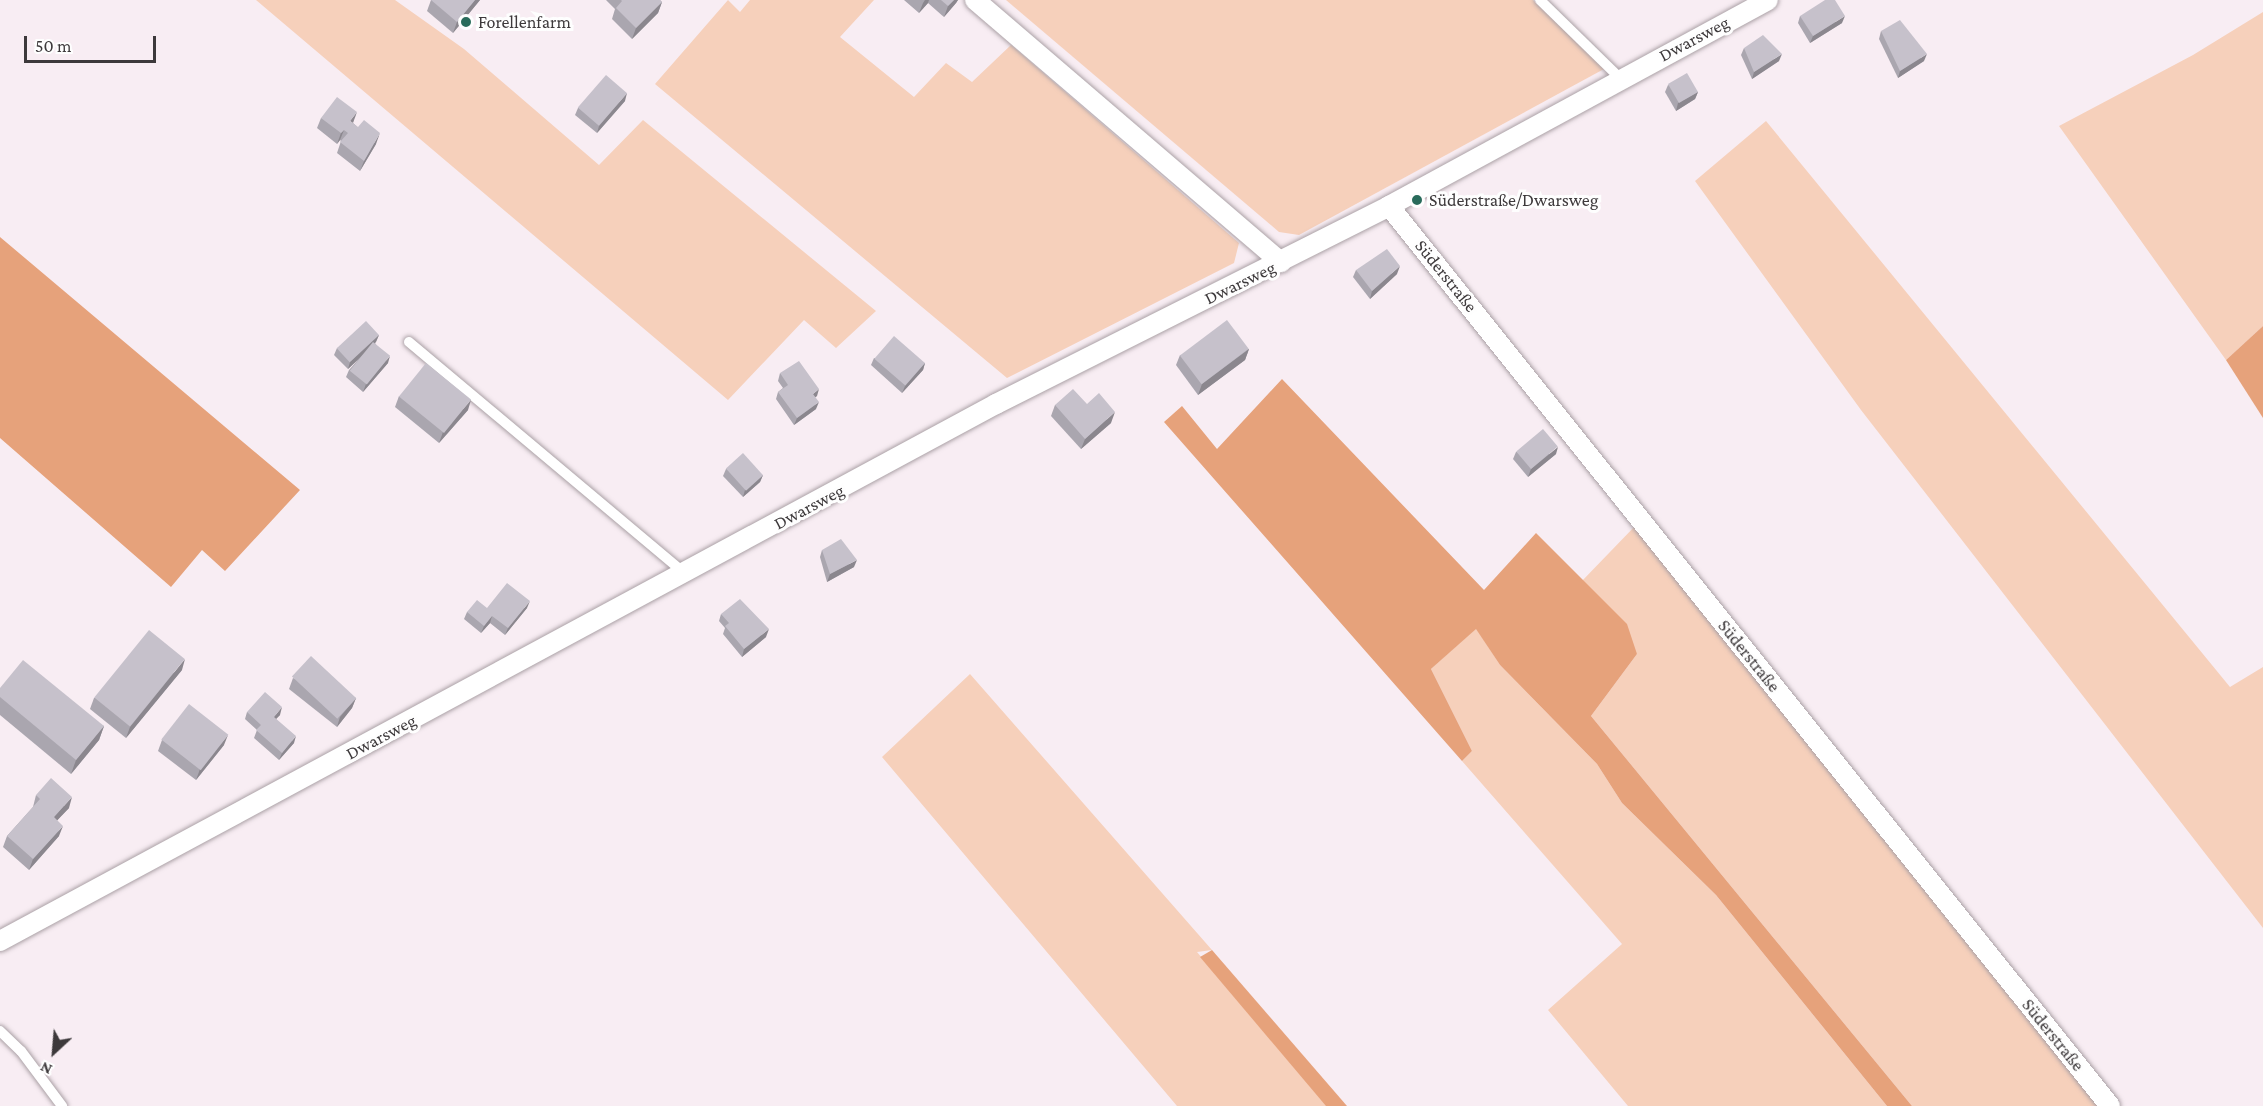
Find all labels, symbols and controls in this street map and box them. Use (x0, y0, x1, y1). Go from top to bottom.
place label: Forellenfarm (478, 11, 571, 33)
street label: Dwarsweg (1655, 12, 1733, 66)
marker: Forellenfarm (459, 15, 473, 29)
scale bar (27, 24, 159, 62)
text: 50 m (35, 36, 72, 56)
place label: Süderstraße/Dwarsweg (1429, 189, 1598, 211)
marker: Süderstraße/Dwarsweg (1410, 193, 1424, 207)
street label: Süderstraße (1410, 235, 1482, 317)
street label: Dwarsweg (1201, 257, 1279, 309)
street label: Dwarsweg (770, 480, 848, 534)
street label: Süderstraße (1713, 615, 1785, 697)
street label: Dwarsweg (342, 710, 420, 764)
street label: Süderstraße (2017, 994, 2089, 1076)
north arrow (24, 1022, 84, 1082)
text: N (37, 1059, 55, 1079)

